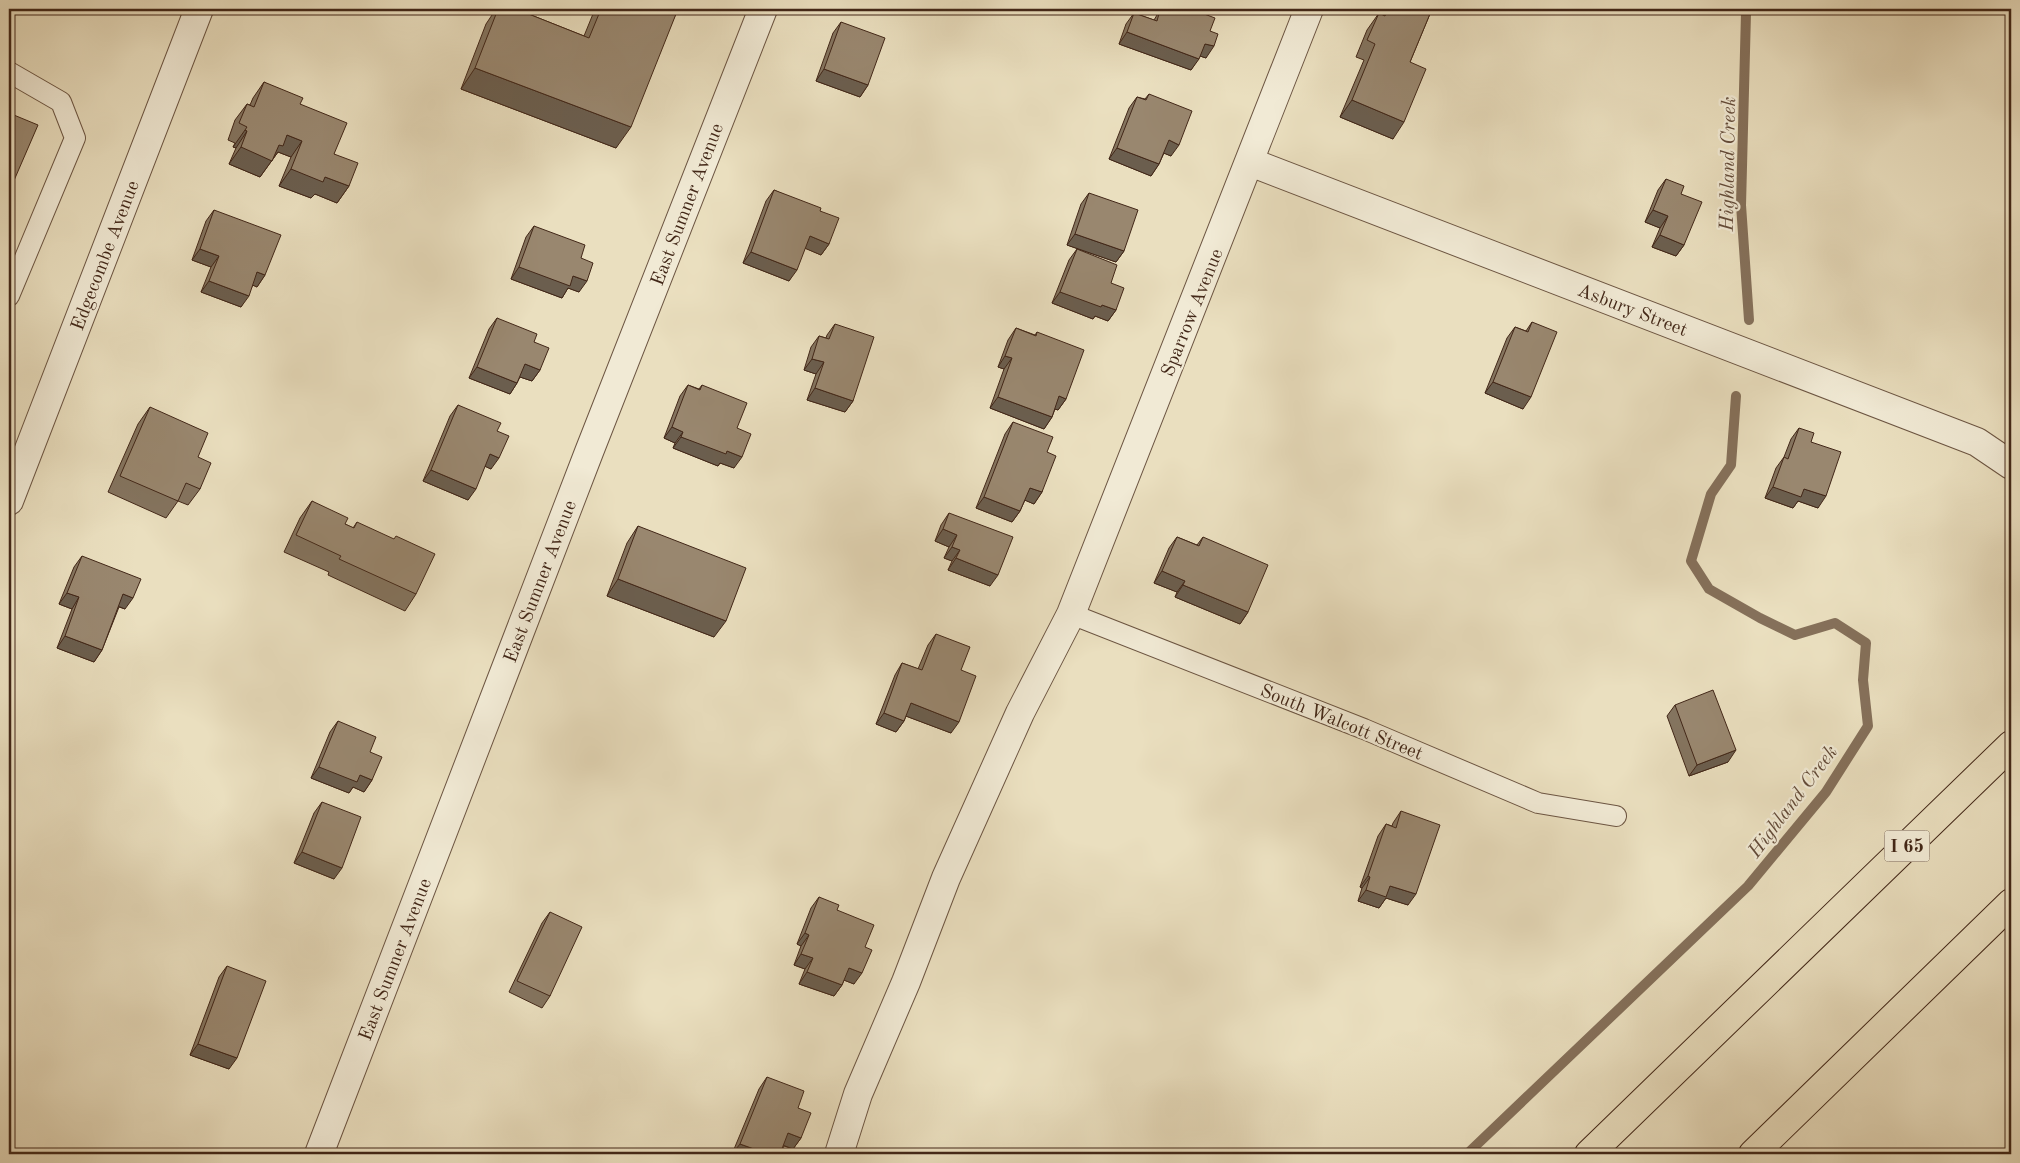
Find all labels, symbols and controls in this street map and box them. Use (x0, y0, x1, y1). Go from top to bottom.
water label: Highland Creek (1718, 96, 1740, 233)
street label: East Sumner Avenue (649, 121, 728, 289)
street label: Edgecombe Avenue (69, 178, 144, 334)
street label: Sparrow Avenue (1159, 246, 1228, 380)
street label: Asbury Street (1574, 282, 1690, 341)
street label: East Sumner Avenue (502, 498, 581, 666)
street label: South Walcott Street (1257, 682, 1425, 765)
water label: Highland Creek (1744, 742, 1842, 863)
road number: I 65 (1884, 830, 1930, 861)
street label: East Sumner Avenue (357, 876, 436, 1044)

